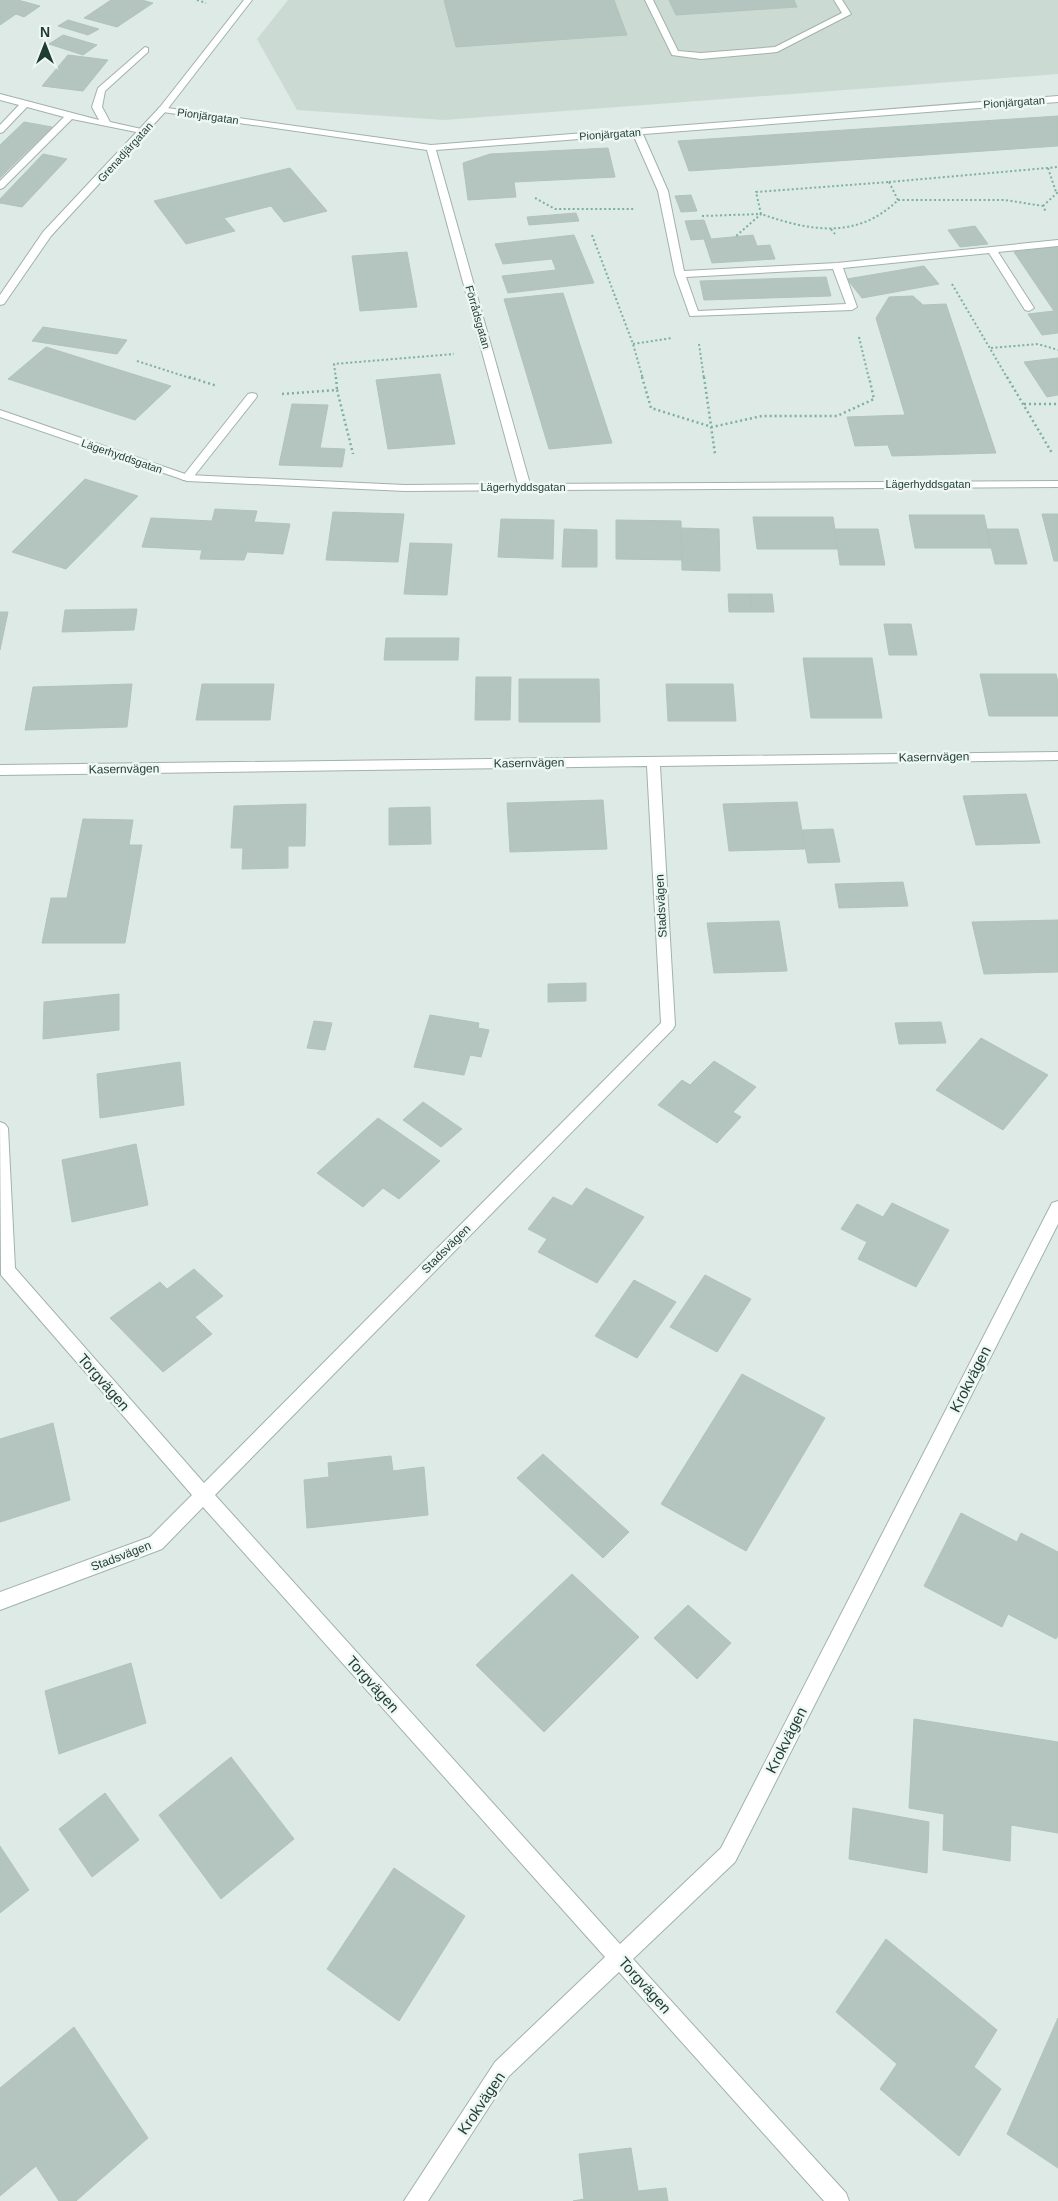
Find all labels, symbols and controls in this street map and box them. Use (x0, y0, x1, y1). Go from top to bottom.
north arrow (20, 20, 70, 70)
text: N (40, 24, 50, 40)
street label: Pionjärgatan (983, 94, 1045, 110)
street label: Pionjärgatan (177, 106, 239, 126)
street label: Grenadjärgatan (95, 120, 155, 184)
street label: Pionjärgatan (579, 126, 641, 142)
street label: Förrådsgatan (463, 284, 493, 350)
street label: Lägerhyddsgatan (80, 436, 164, 476)
street label: Lägerhyddsgatan (885, 478, 971, 490)
street label: Lägerhyddsgatan (480, 481, 566, 493)
street label: Kasernvägen (899, 749, 969, 765)
street label: Kasernvägen (494, 755, 564, 771)
street label: Kasernvägen (89, 761, 159, 777)
street label: Stadsvägen (652, 874, 670, 938)
street label: Stadsvägen (419, 1222, 473, 1276)
street label: Krokvägen (946, 1343, 994, 1415)
street label: Torgvägen (75, 1350, 133, 1414)
street label: Stadsvägen (89, 1538, 153, 1574)
street label: Torgvägen (343, 1652, 403, 1716)
street label: Krokvägen (762, 1704, 810, 1776)
street label: Torgvägen (615, 1953, 675, 2017)
street label: Krokvägen (454, 2069, 508, 2137)

